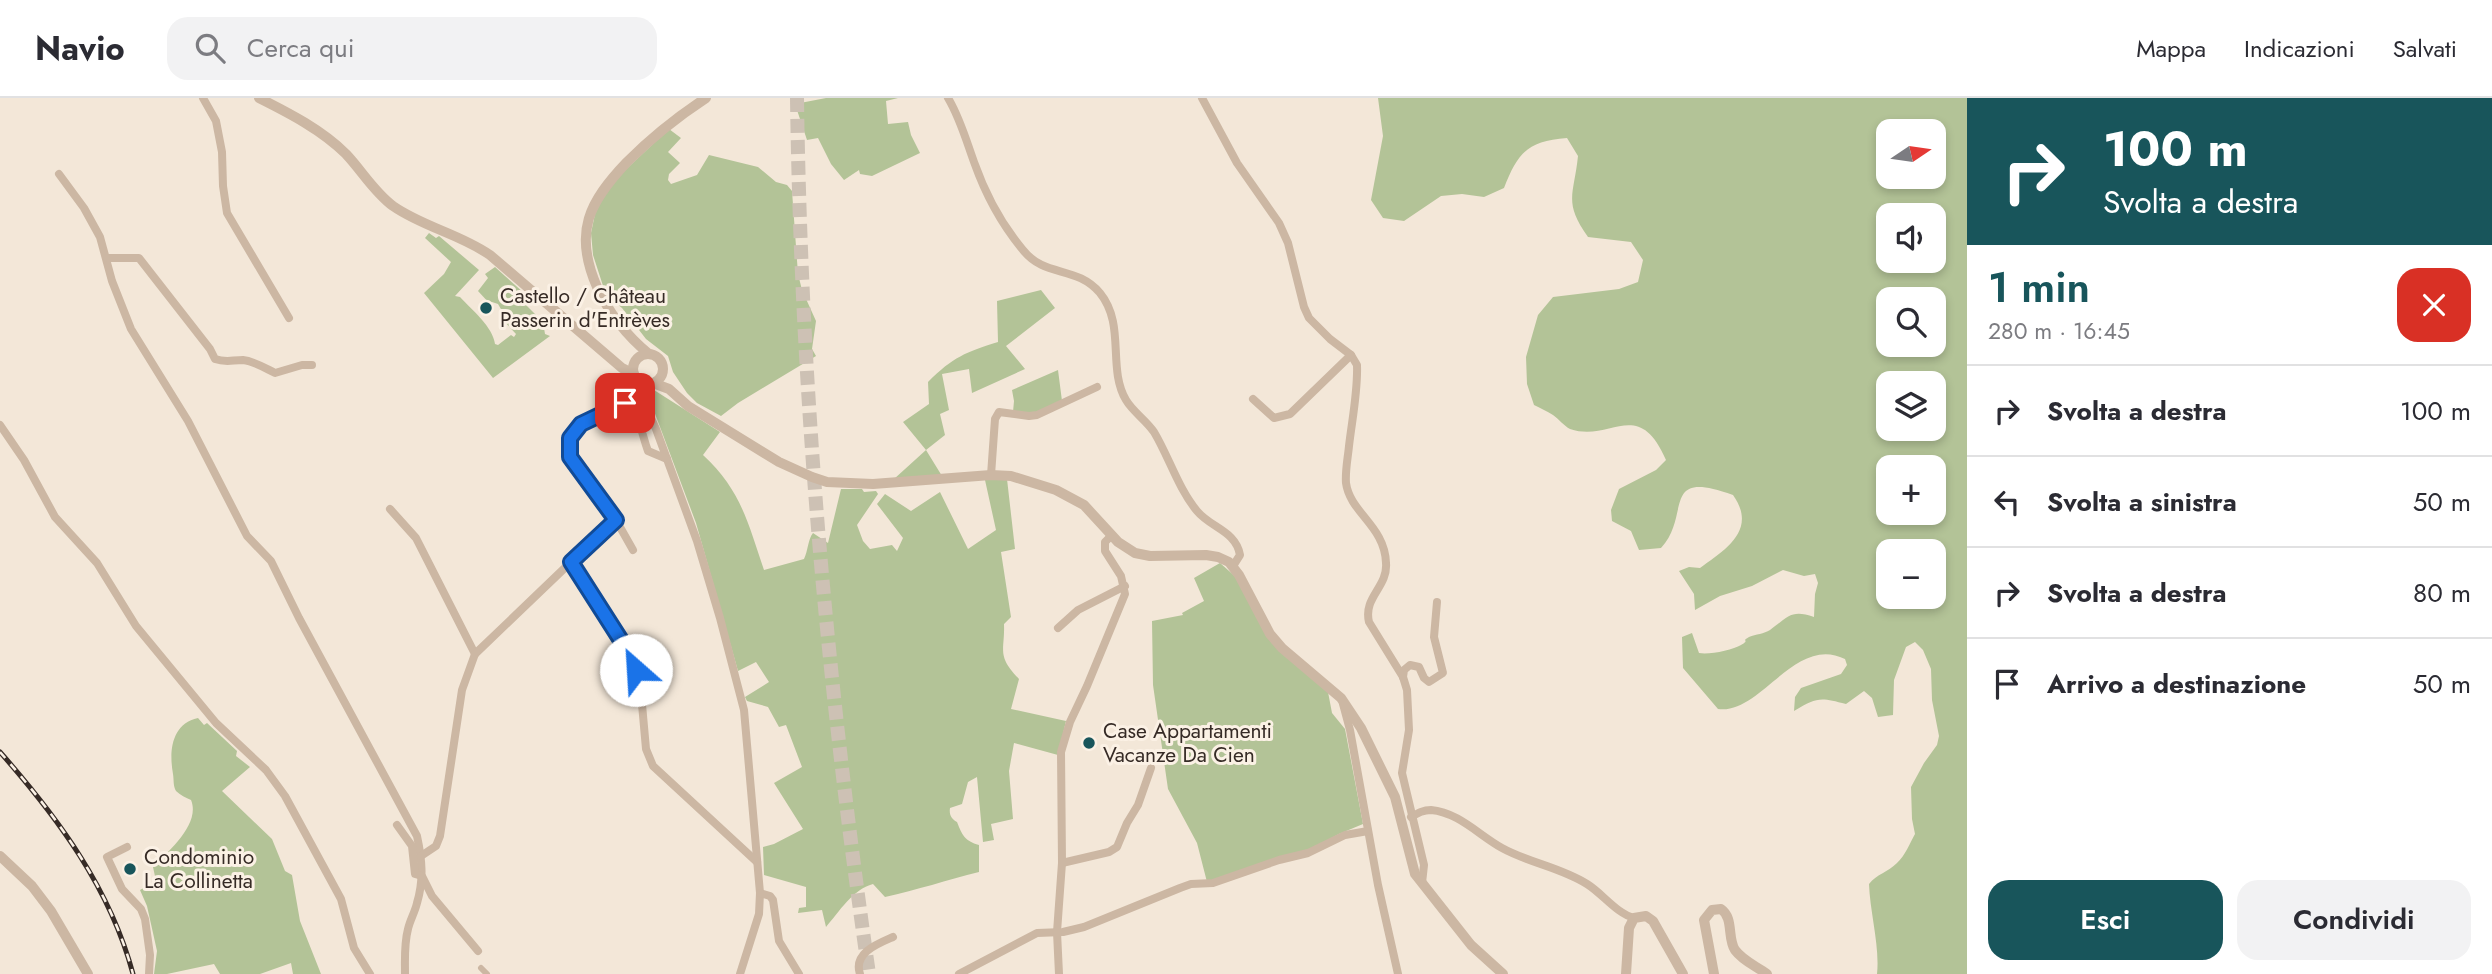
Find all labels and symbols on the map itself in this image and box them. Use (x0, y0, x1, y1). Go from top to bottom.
north arrow (1876, 119, 1946, 189)
place label: Castello / Château Passerin d'Entrèves (500, 281, 670, 335)
marker: Castello / Château Passerin d'Entrèves (478, 300, 494, 316)
pin (595, 373, 655, 433)
position arrow (599, 633, 673, 707)
place label: Case Appartamenti Vacanze Da Cien (1103, 716, 1272, 770)
marker: Case Appartamenti Vacanze Da Cien (1081, 735, 1097, 751)
place label: Condominio La Collinetta (144, 842, 254, 896)
marker: Condominio La Collinetta (122, 861, 138, 877)

